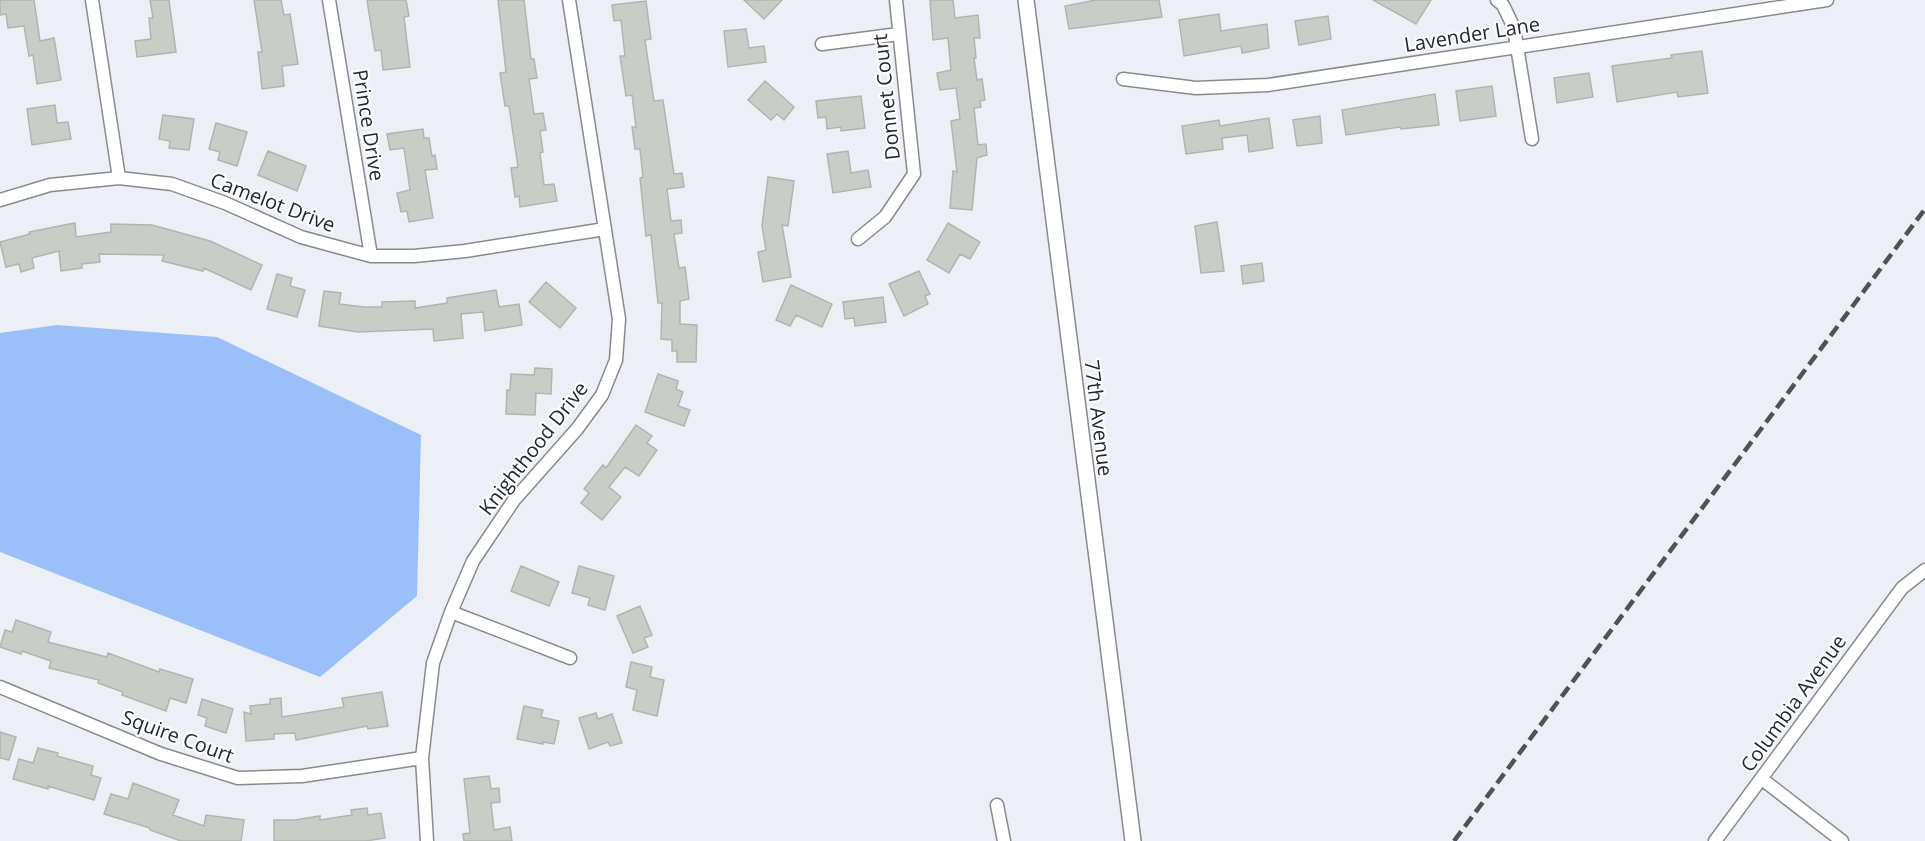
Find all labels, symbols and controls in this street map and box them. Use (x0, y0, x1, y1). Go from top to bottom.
street label: Lavender Lane (1402, 10, 1542, 58)
street label: Donnet Court (866, 33, 906, 161)
street label: Prince Drive (347, 67, 391, 183)
street label: Camelot Drive (207, 166, 339, 238)
street label: 77th Avenue (1078, 358, 1120, 478)
street label: Knighthood Drive (472, 376, 594, 520)
street label: Columbia Avenue (1734, 629, 1852, 777)
street label: Squire Court (118, 703, 238, 769)

